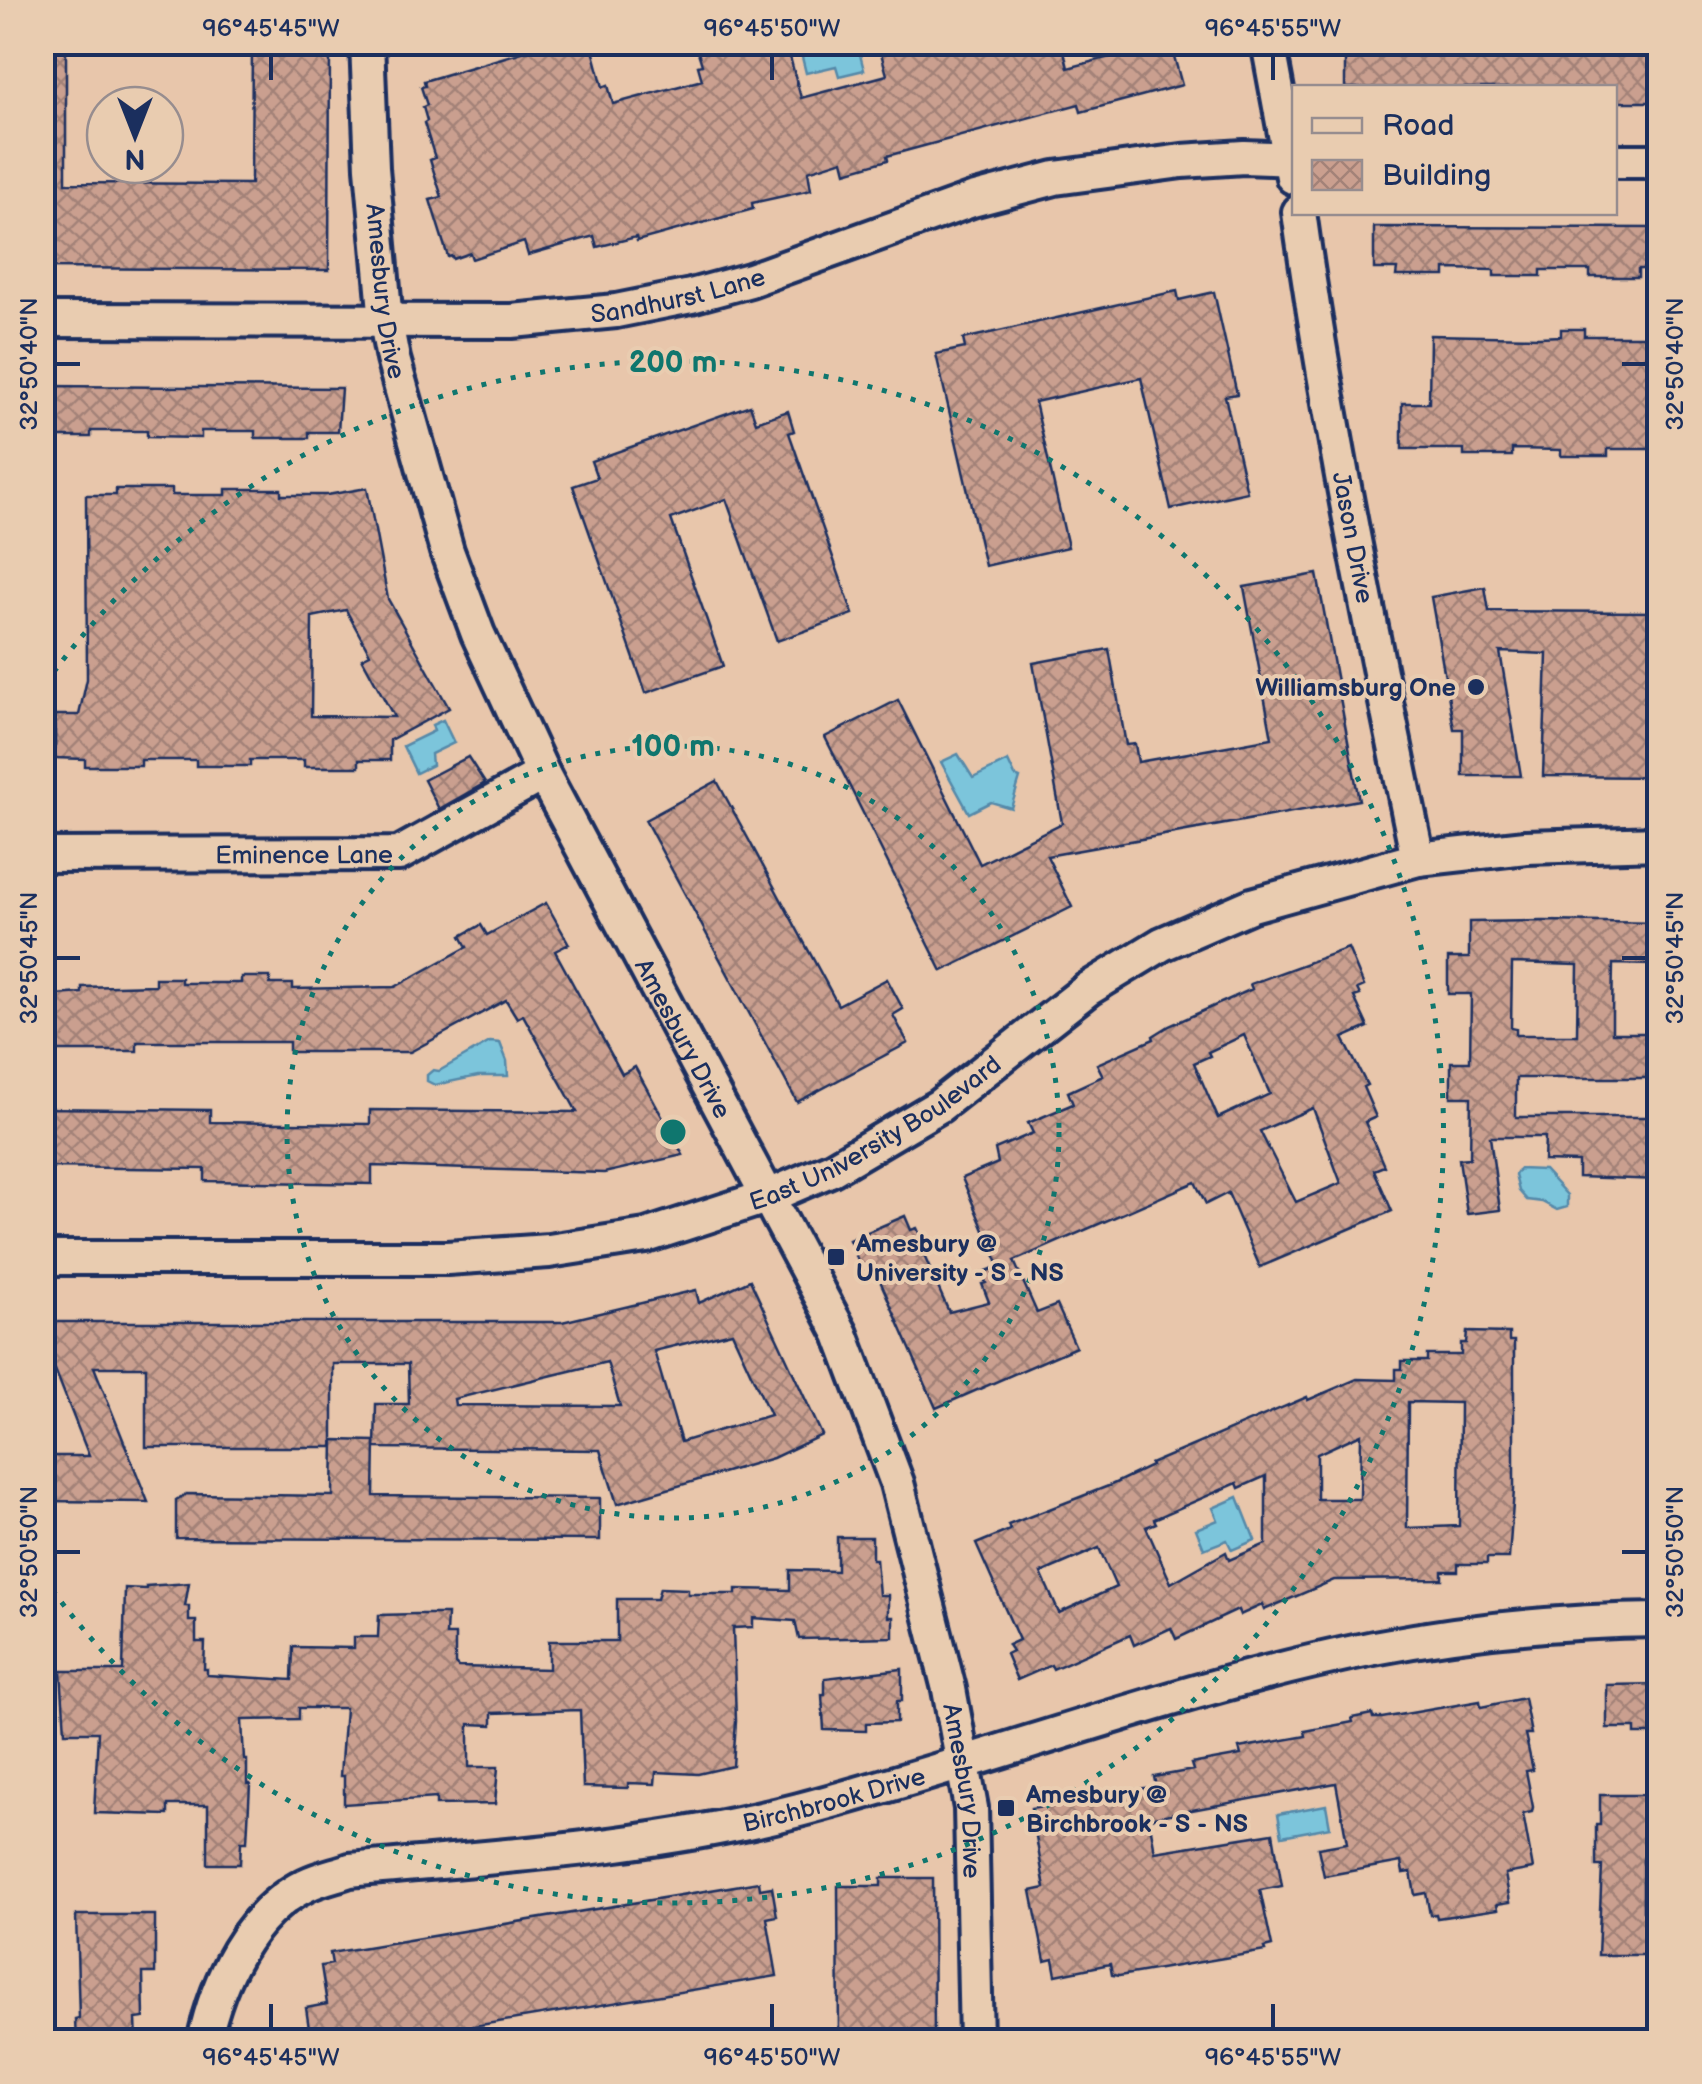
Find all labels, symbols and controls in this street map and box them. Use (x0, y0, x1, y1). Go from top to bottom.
text: 96°45'45"W (202, 13, 340, 44)
text: 96°45'50"W (703, 13, 841, 44)
text: 96°45'55"W (1205, 13, 1342, 44)
north arrow (85, 85, 185, 185)
legend (1292, 85, 1617, 215)
text: Road (1382, 108, 1455, 144)
text: N (124, 142, 146, 175)
text: Building (1382, 158, 1491, 194)
street label: Amesbury Drive (358, 202, 412, 383)
street label: Sandhurst Lane (589, 262, 770, 330)
text: 32°50'40"N (14, 297, 45, 431)
text: 32°50'40"N (1660, 297, 1691, 431)
text: 200 m (629, 345, 717, 381)
street label: Jason Drive (1325, 470, 1380, 606)
place label: Williamsburg One (1255, 673, 1456, 704)
marker: Williamsburg One (1465, 676, 1487, 698)
text: 100 m (631, 729, 715, 765)
street label: Eminence Lane (215, 840, 393, 872)
text: 32°50'45"N (14, 891, 45, 1025)
text: 32°50'45"N (1660, 891, 1691, 1025)
street label: Amesbury Drive (627, 954, 737, 1124)
street label: East University Boulevard (746, 1049, 1008, 1218)
centre of rings (655, 1114, 691, 1150)
place label: Amesbury @ University - S - NS (855, 1229, 1064, 1289)
marker: Amesbury @ University - S - NS (825, 1246, 847, 1268)
text: 32°50'50"N (14, 1486, 45, 1618)
text: 32°50'50"N (1660, 1486, 1691, 1618)
street label: Amesbury Drive (935, 1701, 987, 1879)
street label: Birchbrook Drive (740, 1761, 929, 1840)
place label: Amesbury @ Birchbrook - S - NS (1025, 1780, 1248, 1840)
marker: Amesbury @ Birchbrook - S - NS (995, 1797, 1017, 1819)
text: 96°45'45"W (202, 2042, 340, 2073)
text: 96°45'50"W (703, 2042, 841, 2073)
text: 96°45'55"W (1205, 2042, 1342, 2073)

